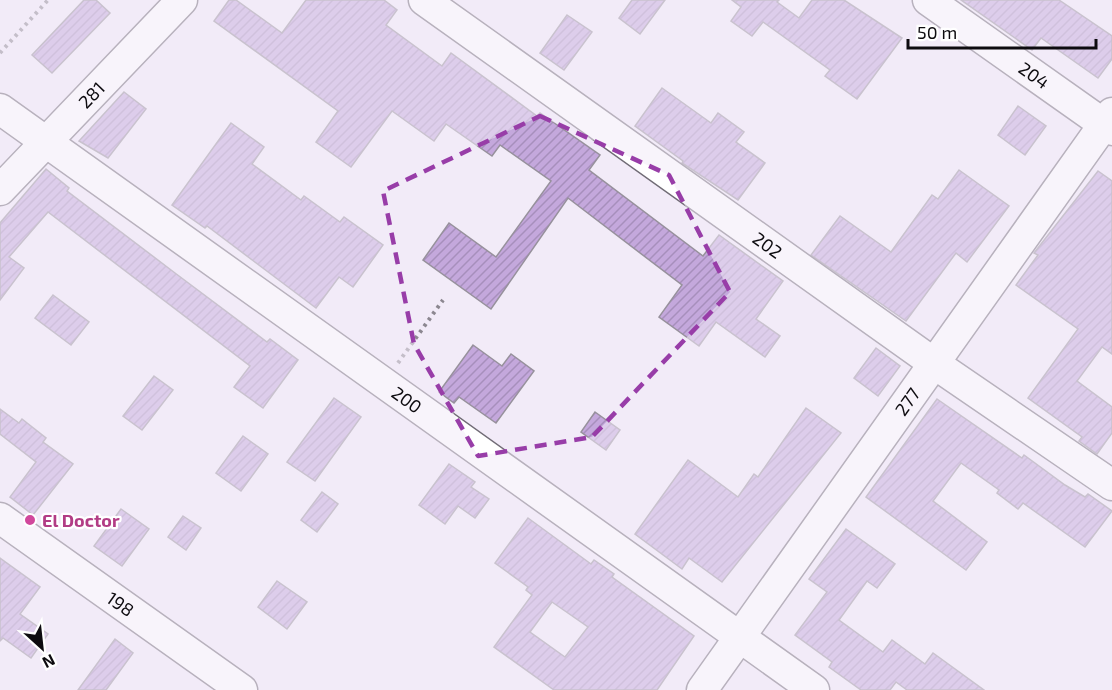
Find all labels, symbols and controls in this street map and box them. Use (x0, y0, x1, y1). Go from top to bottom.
scale bar (908, 12, 1096, 50)
text: 50 m (917, 21, 957, 43)
street label: 204 (1015, 57, 1054, 93)
street label: 281 (74, 77, 109, 112)
street label: 202 (749, 227, 787, 263)
street label: 200 (388, 381, 426, 418)
street label: 277 (890, 383, 924, 419)
place label: El Doctor (42, 509, 120, 531)
marker: El Doctor (23, 513, 37, 527)
street label: 198 (103, 587, 139, 621)
north arrow (12, 618, 72, 678)
text: N (40, 651, 59, 673)

